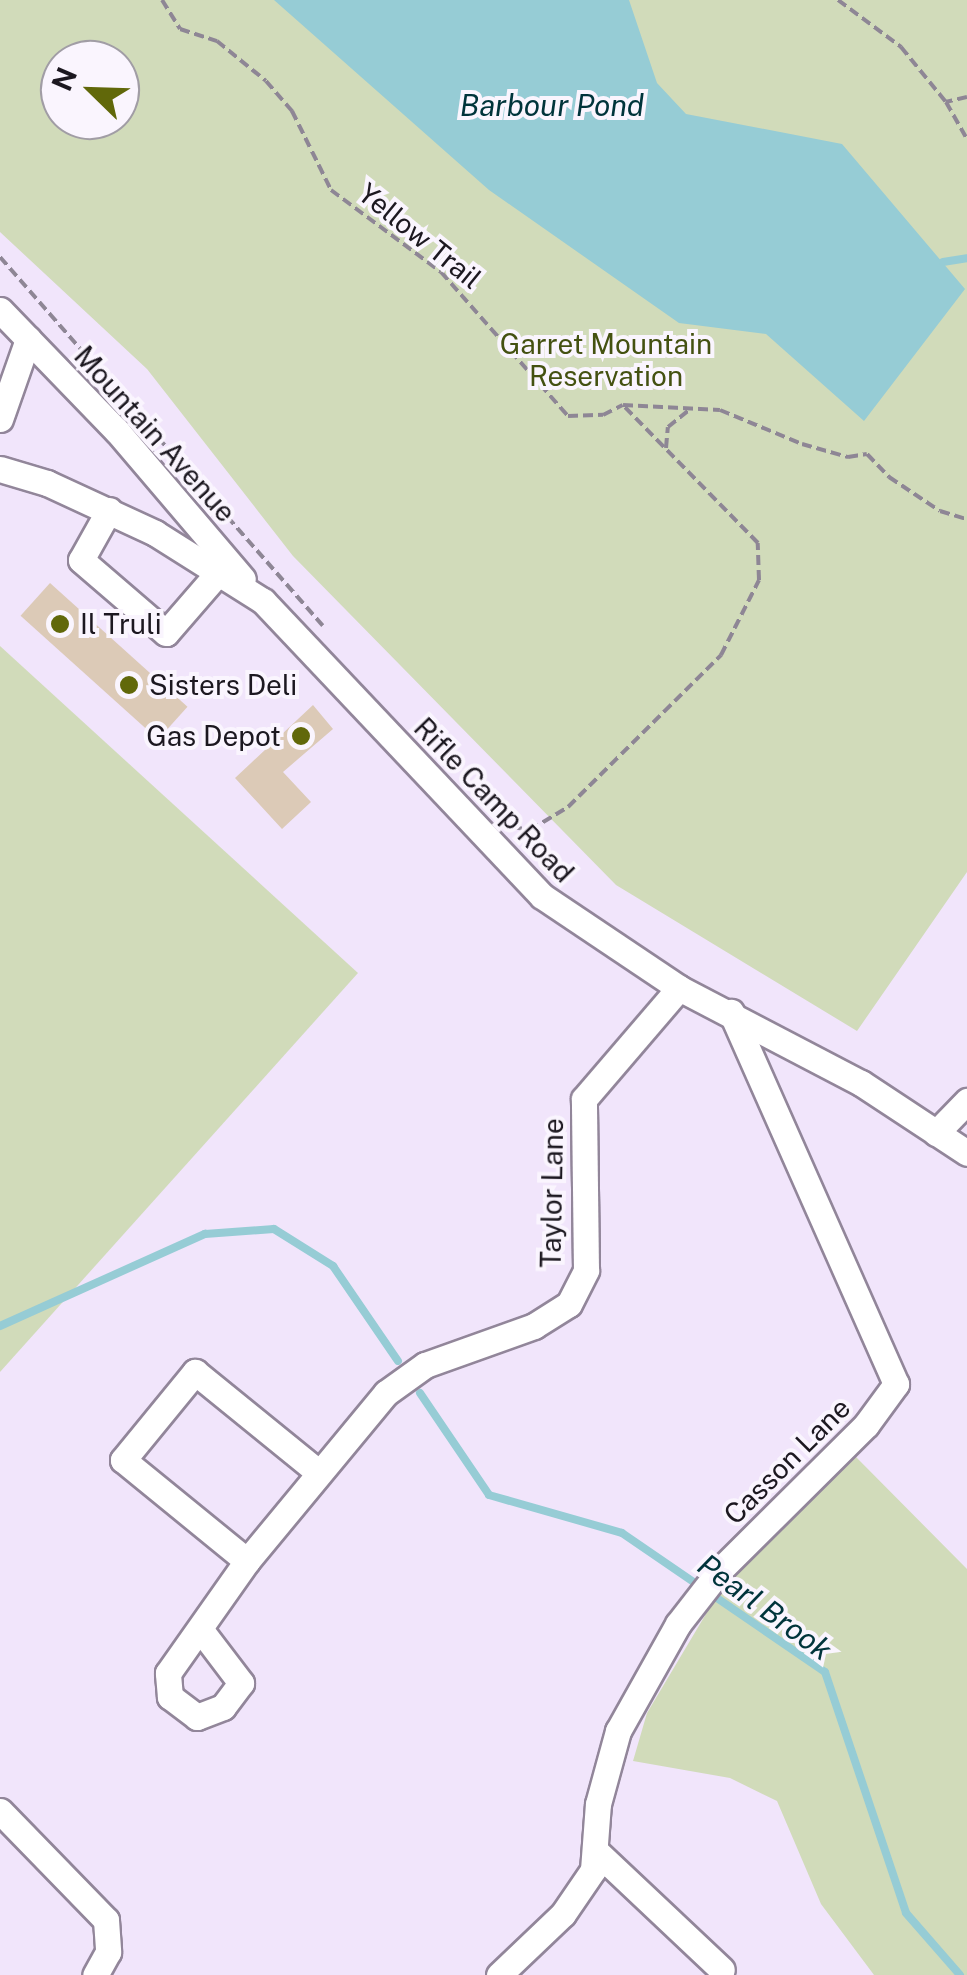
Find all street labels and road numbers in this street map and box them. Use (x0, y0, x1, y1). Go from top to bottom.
street label: Yellow Trail (352, 176, 488, 296)
street label: Mountain Avenue (67, 339, 243, 529)
street label: Rifle Camp Road (407, 711, 581, 889)
street label: Taylor Lane (534, 1118, 570, 1268)
street label: Casson Lane (717, 1391, 857, 1531)

